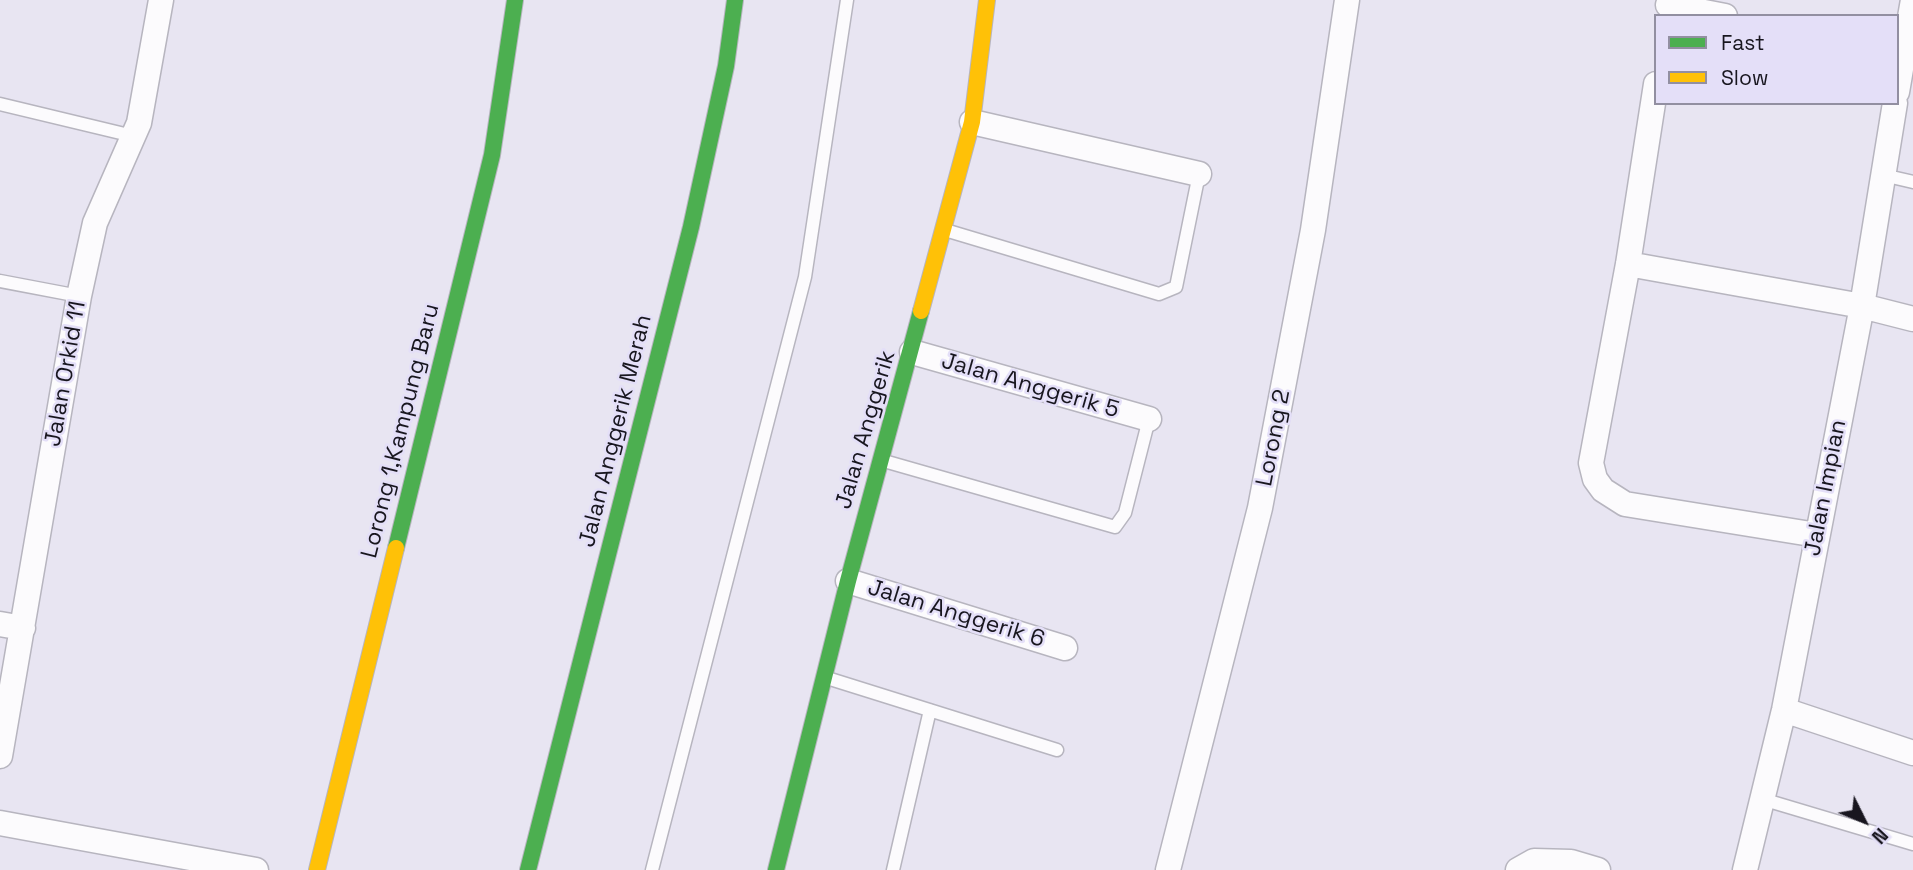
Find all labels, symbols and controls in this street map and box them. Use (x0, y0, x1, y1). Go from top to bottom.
legend (1654, 14, 1899, 105)
text: Fast (1721, 29, 1765, 56)
text: Slow (1721, 64, 1769, 91)
street label: Jalan Orkid 11 (40, 299, 92, 449)
street label: Lorong 1,Kampung Baru (356, 301, 446, 561)
street label: Jalan Anggerik Merah (574, 312, 658, 550)
street label: Jalan Anggerik 5 (938, 347, 1122, 425)
street label: Jalan Anggerik (830, 348, 902, 512)
street label: Lorong 2 (1251, 387, 1297, 489)
street label: Jalan Impian (1799, 417, 1853, 559)
street label: Jalan Anggerik 6 (864, 574, 1048, 654)
north arrow (1829, 786, 1899, 856)
text: N (1866, 822, 1893, 849)

